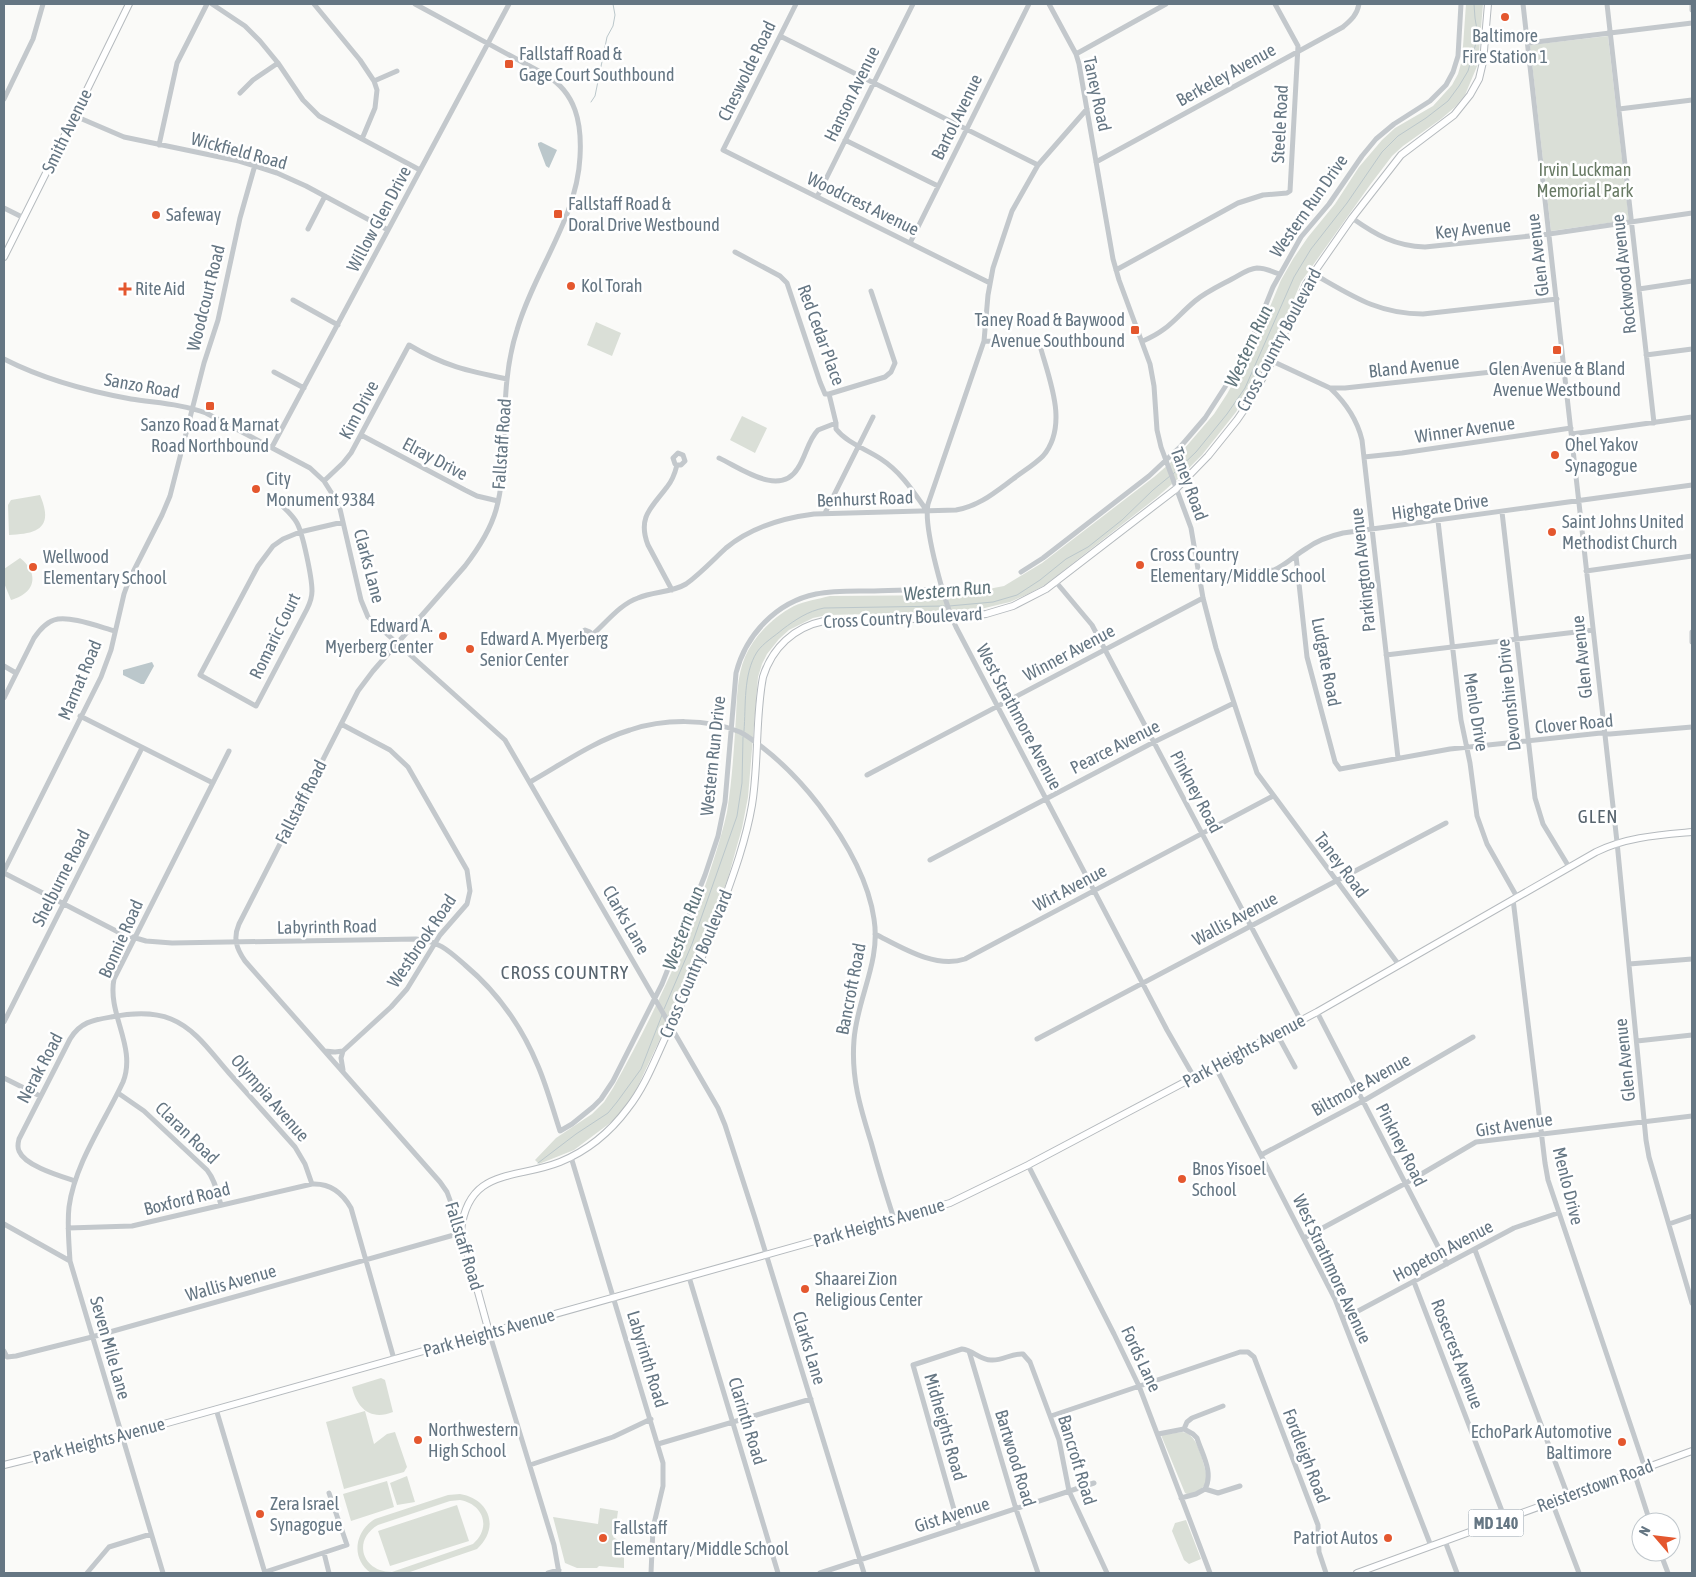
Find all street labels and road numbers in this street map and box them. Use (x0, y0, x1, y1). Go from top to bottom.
street label: Cheswolde Road (713, 17, 780, 124)
street label: Berkeley Avenue (1173, 39, 1279, 110)
street label: Hanson Avenue (819, 43, 884, 145)
street label: Taney Road (1079, 55, 1116, 133)
street label: Bartol Avenue (927, 71, 986, 163)
street label: Steele Road (1267, 84, 1292, 164)
street label: Smith Avenue (37, 85, 96, 176)
street label: Wickfield Road (189, 128, 290, 173)
street label: Western Run Drive (1265, 150, 1352, 261)
street label: Willow Glen Drive (342, 162, 415, 275)
street label: Woodcrest Avenue (804, 167, 923, 240)
street label: Glen Avenue (1522, 212, 1553, 298)
street label: Rockwood Avenue (1607, 213, 1640, 335)
street label: Key Avenue (1434, 214, 1512, 243)
street label: Woodcourt Road (182, 242, 229, 353)
street label: Cross Country Boulevard (1232, 265, 1325, 415)
street label: Red Cedar Place (794, 282, 849, 388)
street label: Bland Avenue (1367, 351, 1460, 382)
street label: Sanzo Road (103, 369, 181, 402)
street label: Kim Drive (334, 377, 383, 443)
street label: Fallstaff Road (488, 398, 515, 490)
street label: Winner Avenue (1414, 412, 1516, 447)
street label: Elray Drive (399, 433, 471, 484)
street label: Taney Road (1167, 445, 1212, 523)
street label: Benhurst Road (816, 486, 914, 511)
street label: Highgate Drive (1390, 489, 1490, 524)
street label: Parkington Avenue (1346, 507, 1379, 633)
street label: Clarks Lane (350, 527, 389, 605)
street label: Romaric Court (245, 589, 304, 682)
street label: Cross Country Boulevard (823, 603, 983, 632)
street label: Glen Avenue (1567, 615, 1596, 700)
street label: Ludgate Road (1308, 616, 1345, 708)
street label: Winner Avenue (1020, 620, 1118, 685)
street label: Marnat Road (53, 637, 106, 723)
street label: Devonshire Drive (1492, 638, 1525, 752)
street label: West Strathmore Avenue (972, 640, 1067, 793)
street label: Menlo Drive (1460, 671, 1493, 753)
street label: Western Run Drive (696, 695, 729, 817)
street label: Clover Road (1534, 710, 1614, 737)
street label: Pearce Avenue (1067, 715, 1163, 778)
street label: Pinkney Road (1166, 747, 1227, 837)
street label: Fallstaff Road (270, 756, 331, 847)
street label: Shelburne Road (27, 826, 94, 930)
street label: Taney Road (1310, 828, 1373, 901)
street label: Wirt Avenue (1030, 860, 1110, 916)
street label: Clarks Lane (598, 882, 654, 958)
street label: Cross Country Boulevard (655, 886, 736, 1041)
street label: Wallis Avenue (1189, 887, 1281, 950)
street label: Westbrook Road (383, 890, 460, 991)
street label: Bonnie Road (94, 896, 147, 981)
street label: Labyrinth Road (277, 915, 377, 938)
street label: Bancroft Road (831, 941, 870, 1037)
street label: Park Heights Avenue (1179, 1009, 1309, 1092)
street label: Glen Avenue (1610, 1018, 1639, 1103)
street label: Nerak Road (12, 1029, 67, 1107)
street label: Biltmore Avenue (1308, 1049, 1414, 1120)
street label: Olympia Avenue (227, 1050, 314, 1146)
street label: Claran Road (151, 1097, 223, 1168)
street label: Pinkney Road (1372, 1100, 1431, 1190)
street label: Gist Avenue (1474, 1108, 1554, 1141)
street label: Menlo Drive (1549, 1145, 1588, 1227)
street label: Boxford Road (142, 1178, 232, 1219)
street label: West Strathmore Avenue (1289, 1191, 1376, 1347)
street label: Park Heights Avenue (811, 1194, 947, 1251)
street label: Fallstaff Road (441, 1199, 488, 1293)
street label: Hopeton Avenue (1389, 1215, 1496, 1286)
street label: Wallis Avenue (183, 1260, 279, 1305)
street label: Seven Mile Lane (86, 1294, 135, 1402)
street label: Rosecrest Avenue (1427, 1296, 1488, 1412)
street label: Park Heights Avenue (421, 1304, 557, 1361)
street label: Labyrinth Road (623, 1308, 672, 1410)
street label: Clarks Lane (788, 1309, 831, 1387)
street label: Fords Lane (1117, 1323, 1166, 1395)
street label: Midheights Road (920, 1371, 971, 1483)
street label: Clarinth Road (724, 1375, 771, 1467)
street label: Fordleigh Road (1279, 1406, 1334, 1506)
street label: Bartwood Road (991, 1407, 1040, 1509)
street label: Bancroft Road (1054, 1412, 1101, 1507)
street label: Park Heights Avenue (31, 1413, 167, 1468)
street label: Reisterstown Road (1534, 1455, 1656, 1516)
street label: Gist Avenue (912, 1493, 992, 1536)
road number: MD 140 (1468, 1510, 1524, 1536)

